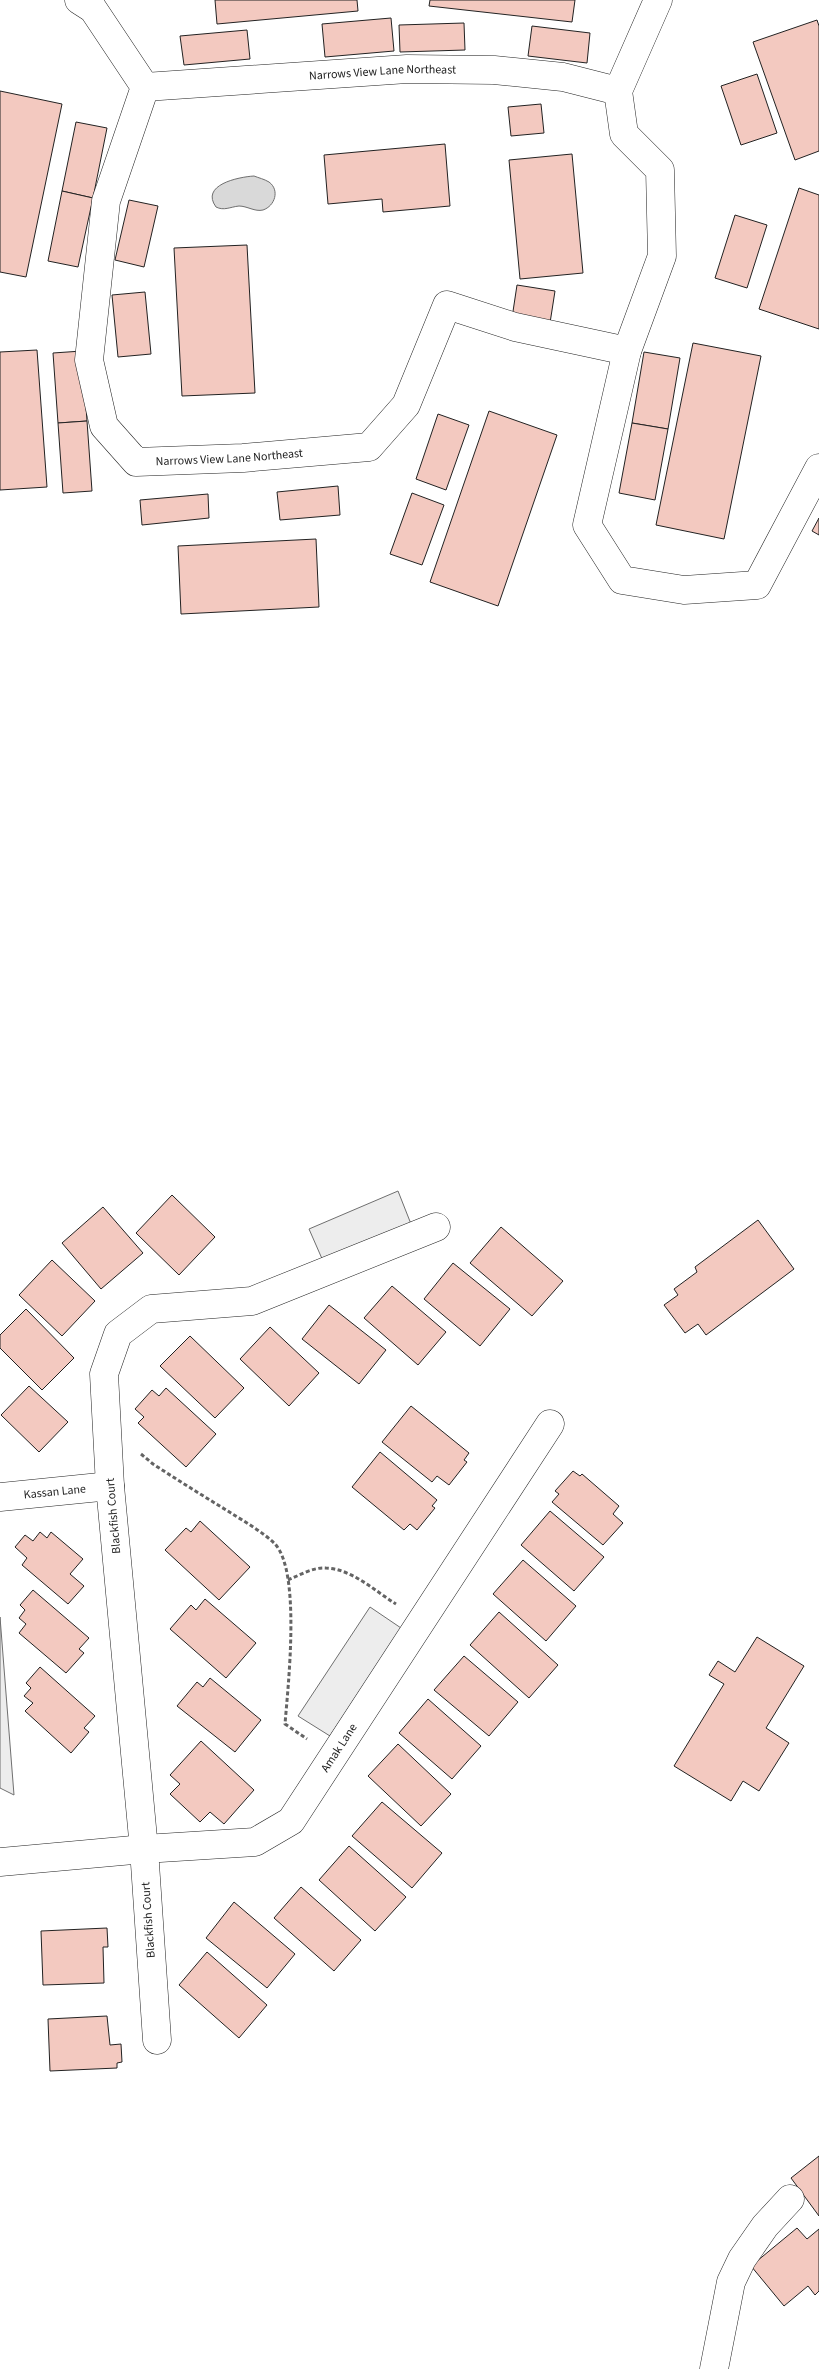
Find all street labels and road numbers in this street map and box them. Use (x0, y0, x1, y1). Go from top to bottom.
street label: Narrows View Lane Northeast (308, 61, 456, 85)
street label: Narrows View Lane Northeast (155, 445, 304, 470)
street label: Blackfish Court (102, 1477, 125, 1555)
street label: Kassan Lane (23, 1480, 87, 1504)
street label: Amak Lane (317, 1720, 362, 1776)
street label: Blackfish Court (137, 1881, 160, 1959)

